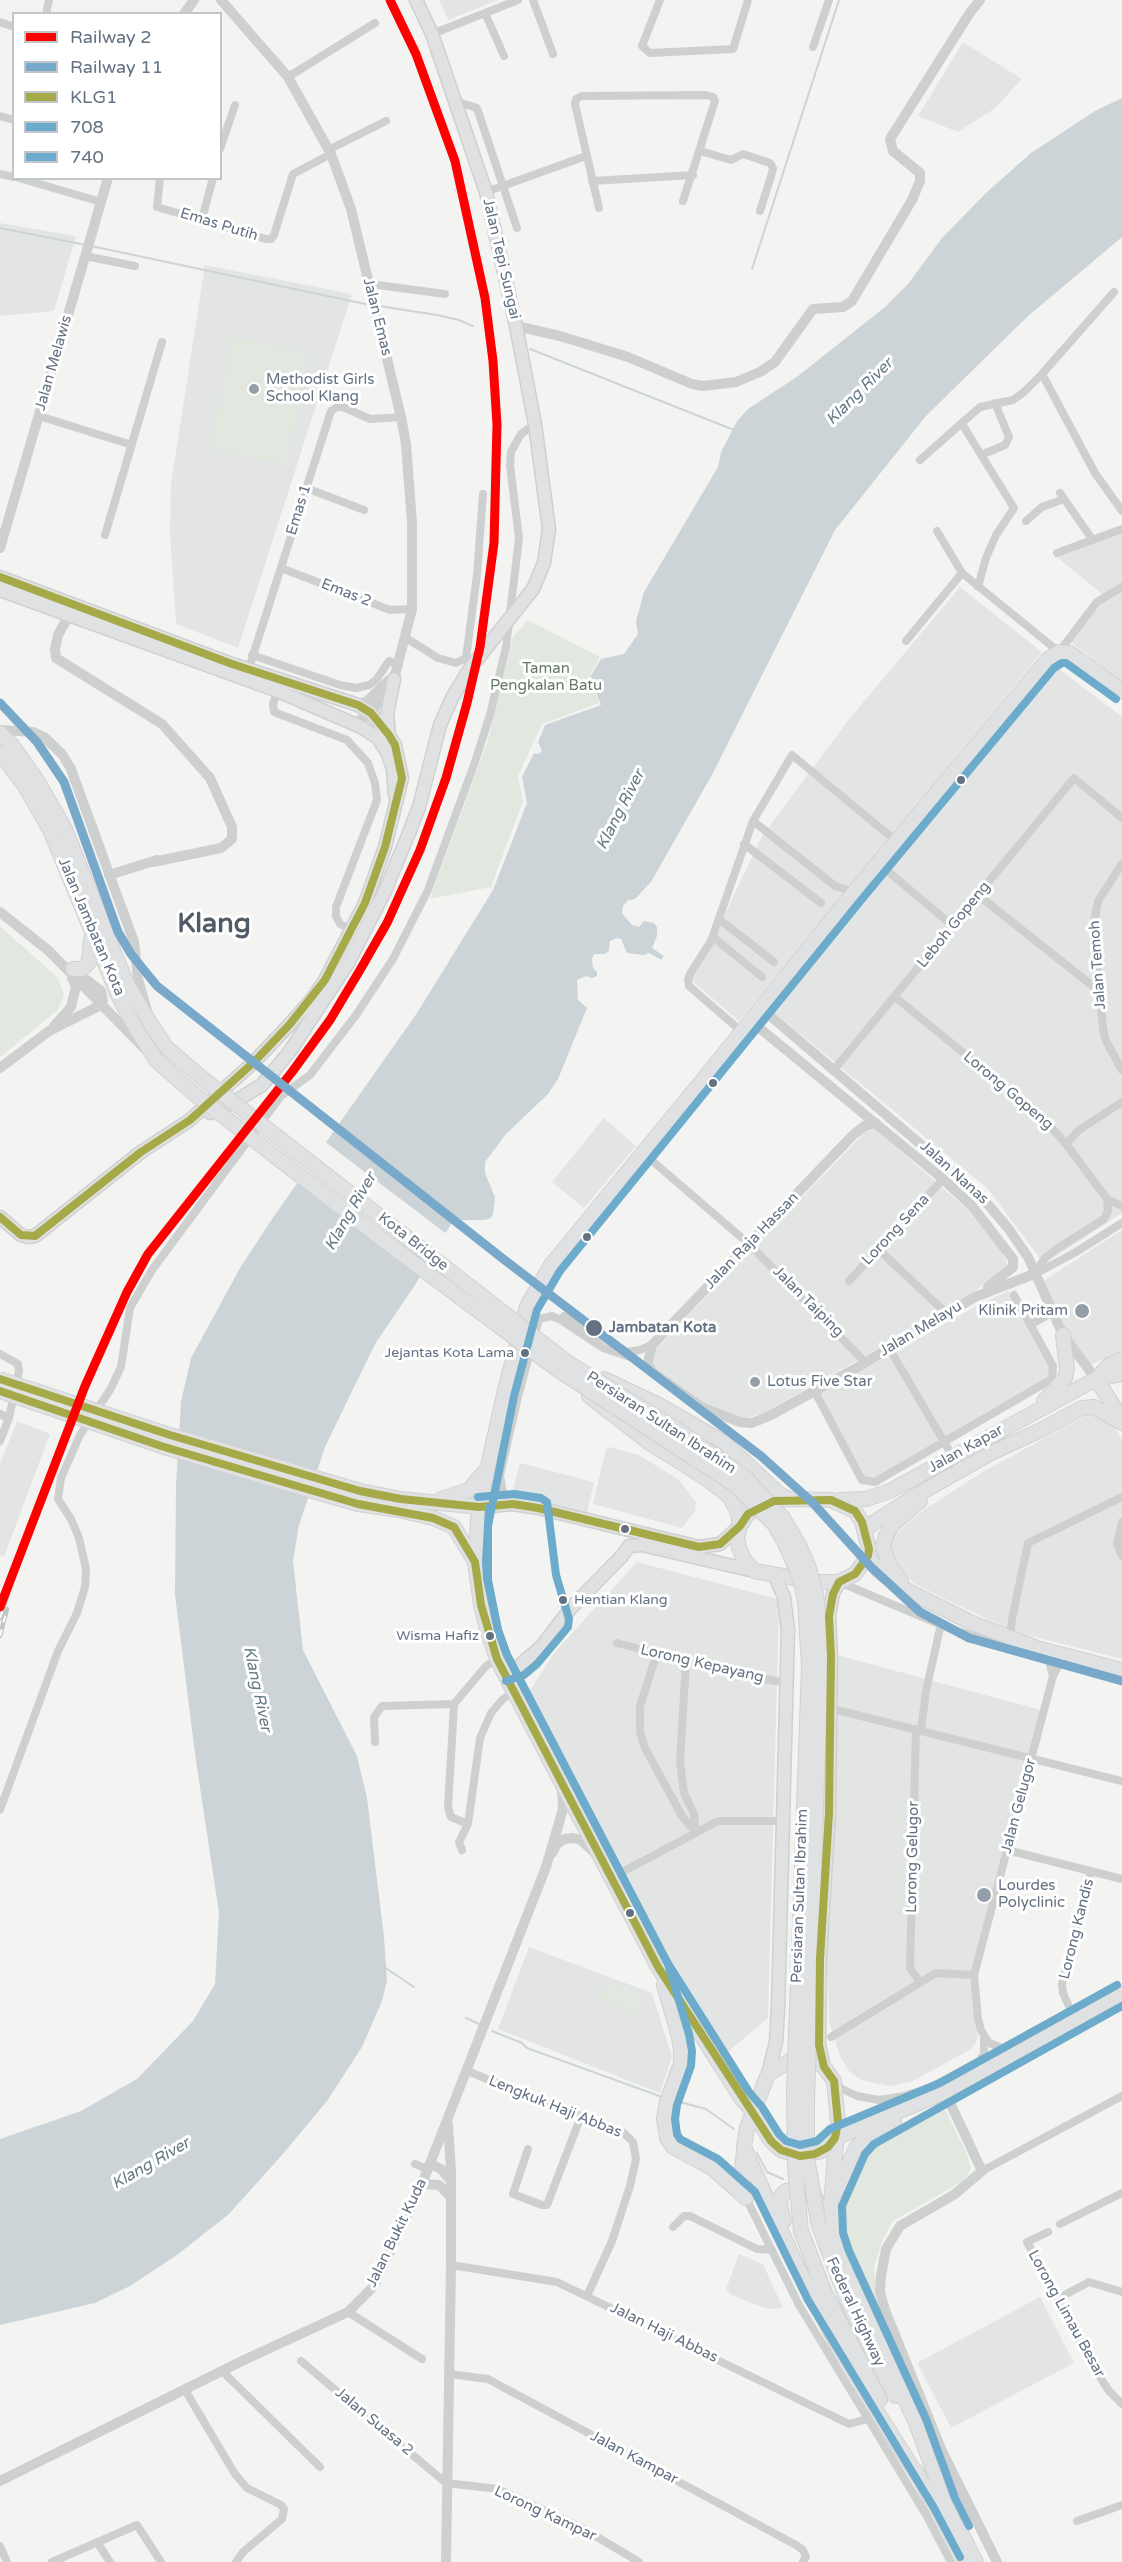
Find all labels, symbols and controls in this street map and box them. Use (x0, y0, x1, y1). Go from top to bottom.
legend (12, 12, 222, 180)
text: Railway 2 (70, 26, 152, 48)
text: Railway 11 (70, 56, 163, 78)
text: KLG1 (70, 86, 117, 108)
text: 708 (70, 116, 104, 138)
text: 740 (70, 146, 104, 168)
street label: Jalan Tepi Sungai (478, 197, 524, 321)
street label: Emas Putih (178, 205, 260, 245)
street label: Jalan Emas (359, 276, 395, 358)
street label: Jalan Melawis (32, 313, 76, 413)
water label: Klang River (823, 355, 897, 429)
place label: Methodist Girls School Klang (266, 371, 374, 406)
marker: Methodist Girls School Klang (247, 382, 261, 396)
street label: Emas 1 (283, 482, 315, 538)
street label: Emas 2 (318, 575, 374, 611)
park label: Taman Pengkalan Batu (490, 660, 602, 695)
water label: Klang River (593, 767, 649, 853)
unlabelled marker (955, 774, 967, 786)
street label: Jalan Jambatan Kota (54, 855, 128, 999)
street label: Leboh Gopeng (914, 878, 994, 972)
district label: Klang (177, 909, 251, 941)
street label: Jalan Temoh (1086, 920, 1110, 1010)
street label: Lorong Gopeng (959, 1048, 1057, 1134)
unlabelled marker (707, 1077, 719, 1089)
street label: Jalan Nanas (916, 1138, 992, 1208)
water label: Klang River (321, 1170, 381, 1254)
street label: Jalan Raja Hassan (701, 1189, 803, 1293)
street label: Lorong Sena (859, 1191, 933, 1269)
street label: Kota Bridge (374, 1209, 452, 1275)
unlabelled marker (581, 1231, 593, 1243)
street label: Jalan Taiping (769, 1263, 847, 1341)
street label: Jalan Melayu (877, 1297, 965, 1361)
place label: Klinik Pritam (978, 1302, 1068, 1320)
marker: Klinik Pritam (1073, 1302, 1091, 1320)
marker: Jambatan Kota (584, 1318, 604, 1338)
place label: Jambatan Kota (609, 1319, 716, 1337)
place label: Jejantas Kota Lama (385, 1345, 514, 1361)
marker: Jejantas Kota Lama (519, 1347, 531, 1359)
street label: Persiaran Sultan Ibrahim (583, 1368, 739, 1478)
place label: Lotus Five Star (767, 1373, 872, 1391)
marker: Lotus Five Star (748, 1375, 762, 1389)
street label: Jalan Kapar (925, 1421, 1007, 1477)
unlabelled marker (619, 1523, 631, 1535)
place label: Hentian Klang (574, 1592, 668, 1608)
marker: Hentian Klang (557, 1594, 569, 1606)
place label: Wisma Hafiz (396, 1628, 479, 1644)
marker: Wisma Hafiz (484, 1630, 496, 1642)
street label: Lorong Kepayang (638, 1641, 766, 1687)
water label: Klang River (239, 1645, 275, 1733)
street label: Jalan Gelugor (998, 1757, 1040, 1855)
street label: Lorong Gelugor (903, 1801, 923, 1913)
street label: Persiaran Sultan Ibrahim (788, 1809, 812, 1983)
place label: Lourdes Polyclinic (998, 1877, 1065, 1912)
street label: Lorong Kandis (1056, 1877, 1098, 1981)
marker: Lourdes Polyclinic (975, 1886, 993, 1904)
unlabelled marker (624, 1907, 636, 1919)
street label: Lengkuk Haji Abbas (486, 2072, 624, 2142)
water label: Klang River (109, 2134, 193, 2194)
street label: Jalan Bukit Kuda (363, 2176, 431, 2290)
street label: Lorong Limau Besar (1024, 2247, 1108, 2381)
street label: Federal Highway (822, 2255, 888, 2369)
street label: Jalan Haji Abbas (607, 2299, 721, 2367)
street label: Jalan Suasa 2 (331, 2384, 417, 2460)
street label: Jalan Kampar (587, 2427, 681, 2489)
street label: Lorong Kampar (491, 2482, 599, 2546)

